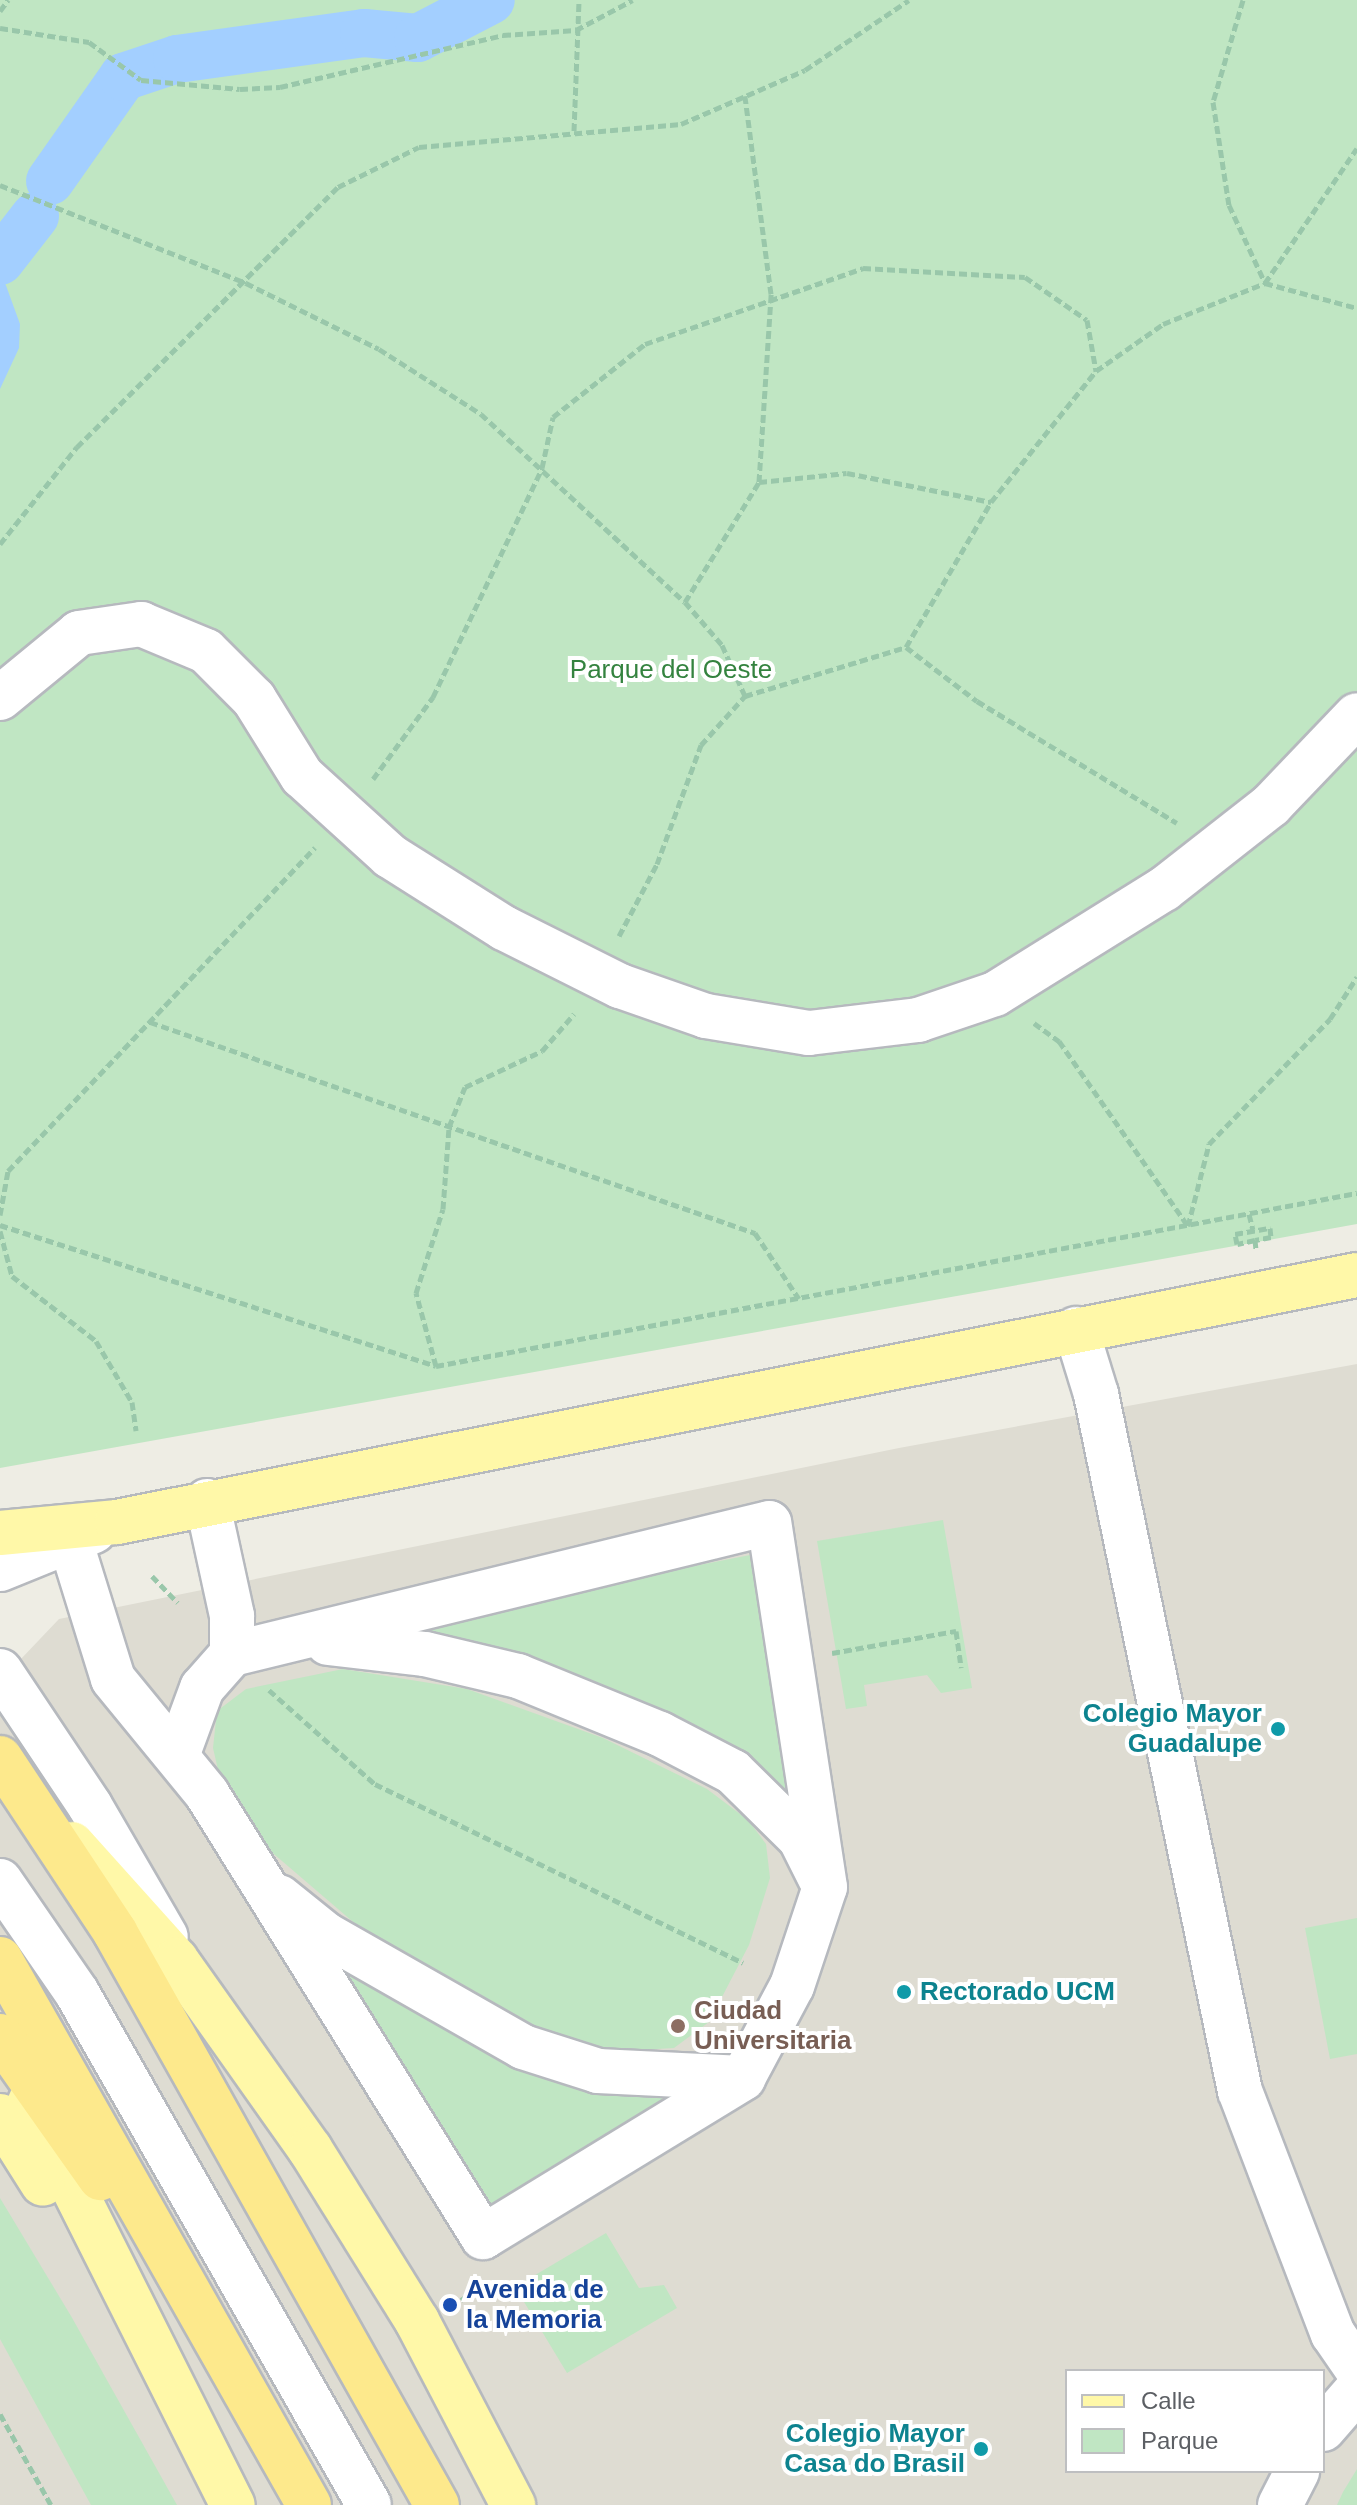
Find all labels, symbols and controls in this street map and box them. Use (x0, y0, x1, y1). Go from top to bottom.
park label: Parque del Oeste (570, 654, 772, 686)
place label: Colegio Mayor Guadalupe (1083, 1698, 1262, 1760)
marker: Colegio Mayor Guadalupe (1269, 1720, 1287, 1738)
place label: Rectorado UCM (920, 1976, 1115, 2008)
marker: Rectorado UCM (895, 1983, 913, 2001)
place label: Ciudad Universitaria (694, 1995, 852, 2056)
marker: Ciudad Universitaria (669, 2017, 687, 2035)
place label: Avenida de la Memoria (466, 2274, 604, 2336)
marker: Avenida de la Memoria (441, 2296, 459, 2314)
legend (1065, 2369, 1325, 2473)
text: Calle (1141, 2387, 1196, 2414)
place label: Colegio Mayor Casa do Brasil (784, 2418, 965, 2480)
text: Parque (1141, 2427, 1218, 2454)
marker: Colegio Mayor Casa do Brasil (972, 2440, 990, 2458)

